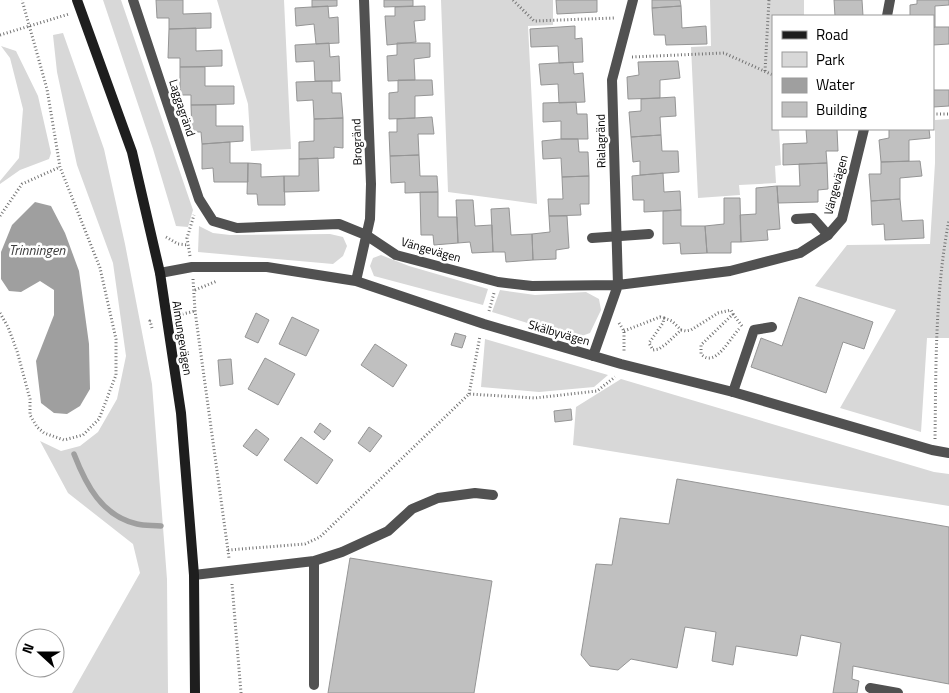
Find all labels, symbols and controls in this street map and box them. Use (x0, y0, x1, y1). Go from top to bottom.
legend (772, 15, 934, 130)
text: Road (816, 23, 848, 46)
text: Park (816, 48, 845, 71)
text: Water (816, 73, 855, 96)
street label: Laggagränd (164, 77, 201, 139)
text: Building (816, 98, 867, 121)
street label: Rialagränd (591, 114, 610, 168)
street label: Brogränd (346, 118, 367, 166)
street label: Vängevägen (818, 153, 853, 217)
street label: Vängevägen (399, 232, 463, 267)
water label: Trinningen (9, 239, 66, 260)
street label: Almungevägen (167, 299, 198, 377)
street label: Skälbyvägen (526, 315, 592, 350)
north arrow (15, 628, 65, 678)
text: N (16, 640, 39, 656)

